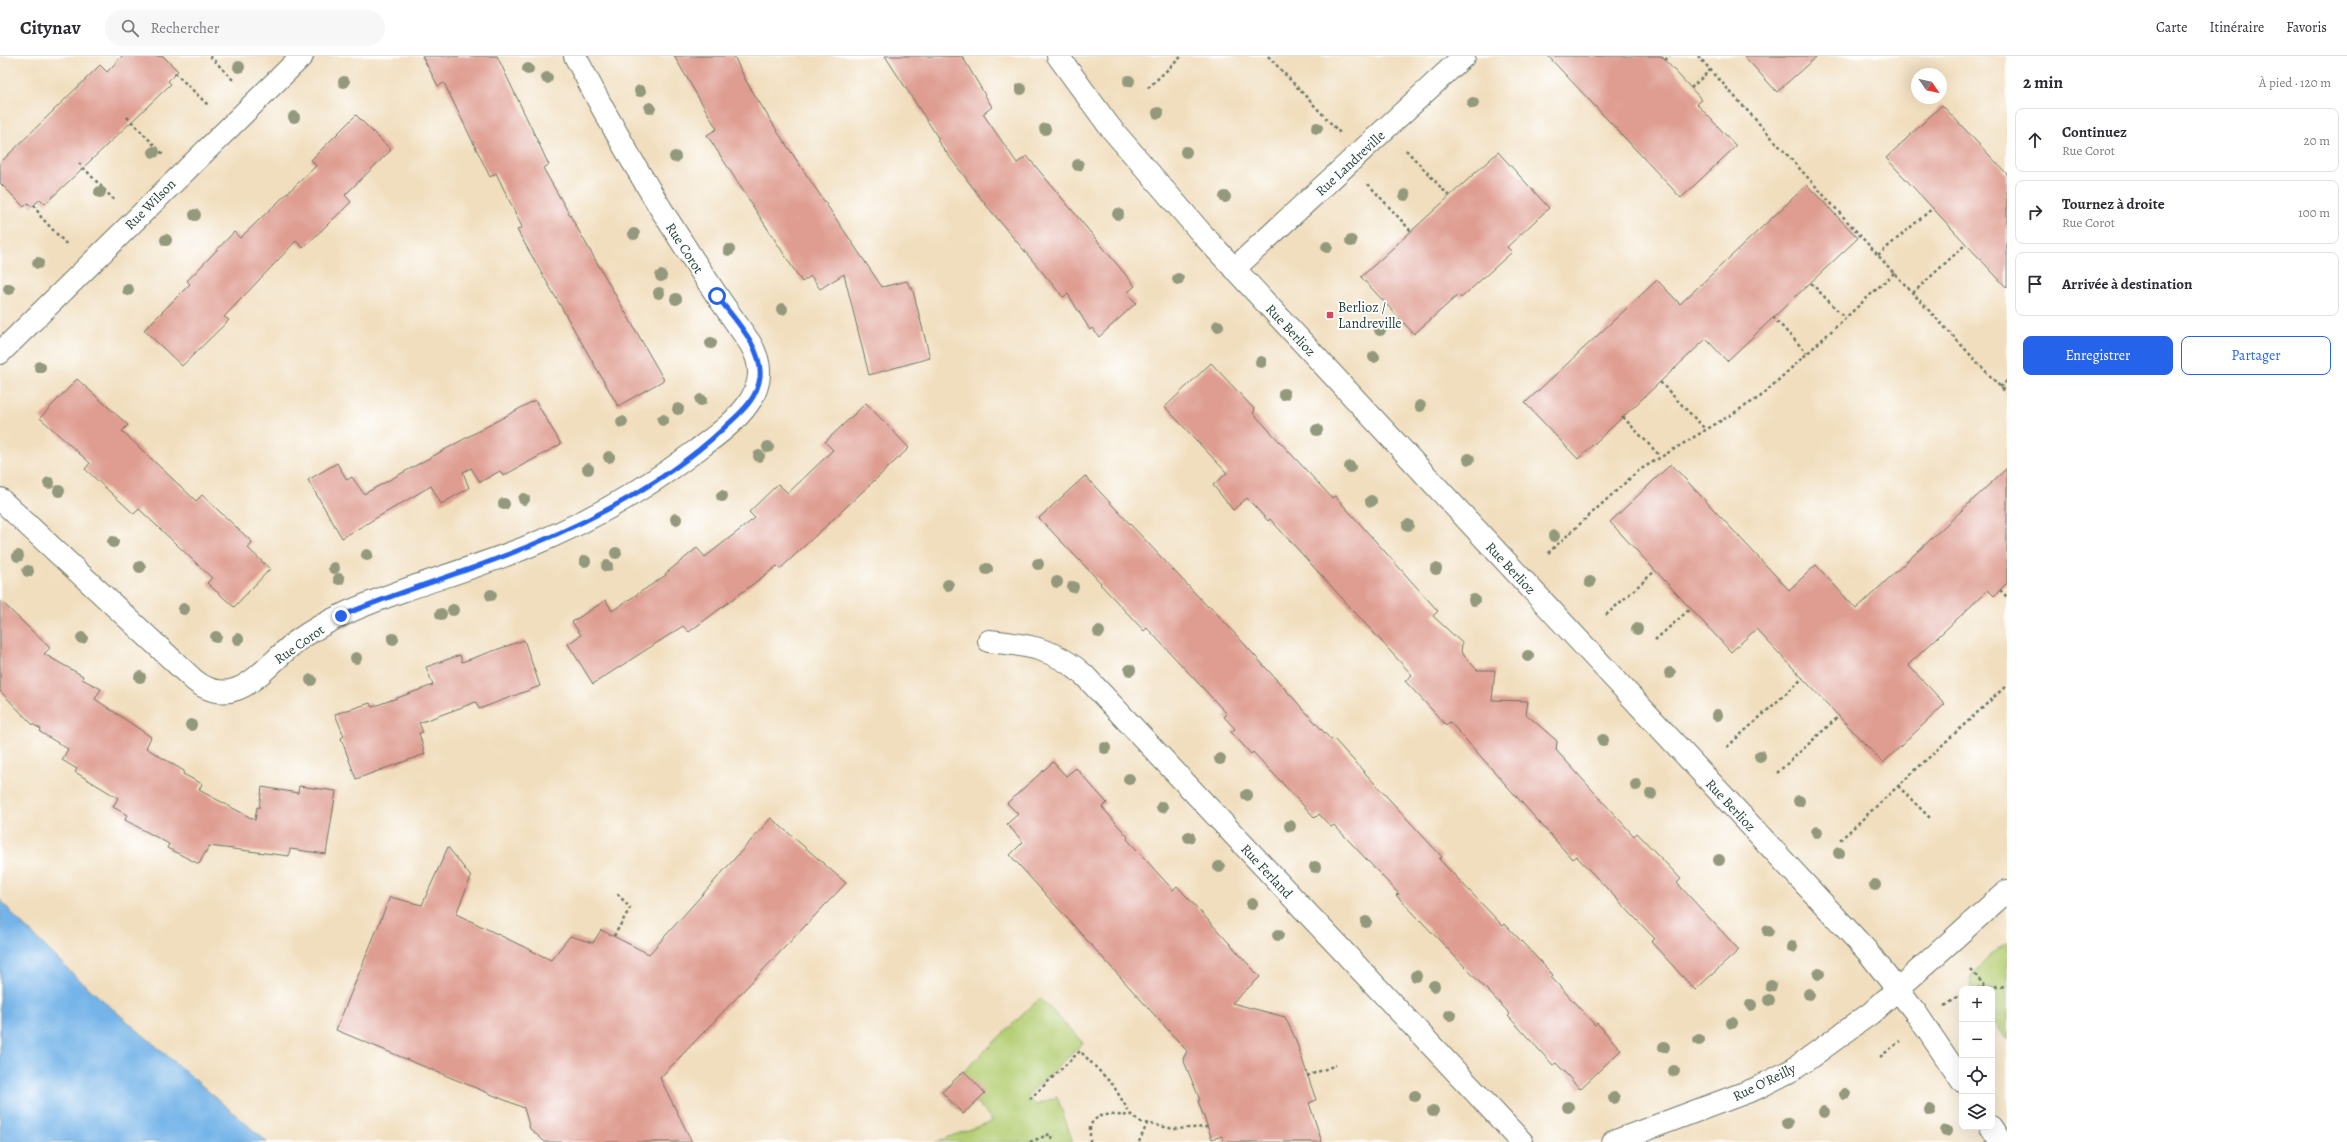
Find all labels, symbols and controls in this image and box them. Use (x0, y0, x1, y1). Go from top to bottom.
search box (105, 10, 385, 46)
text: Citynav (20, 15, 81, 41)
icon: search (119, 17, 141, 39)
text: Rechercher (151, 18, 219, 38)
text: Carte (2156, 18, 2187, 37)
text: Itinéraire (2209, 18, 2264, 37)
text: Favoris (2286, 18, 2327, 37)
north arrow (1911, 68, 1947, 104)
text: 2 min (2023, 71, 2063, 94)
text: À pied · 120 m (2259, 74, 2331, 91)
text: Continuez (2062, 122, 2127, 142)
street label: Rue Landreville (1312, 126, 1389, 200)
icon: ahead (2024, 129, 2046, 151)
text: 20 m (2304, 132, 2330, 149)
text: Rue Corot (2062, 142, 2115, 159)
street label: Rue Wilson (121, 174, 180, 234)
text: Tournez à droite (2062, 194, 2165, 214)
icon: right (2024, 201, 2046, 223)
text: 100 m (2298, 204, 2330, 221)
text: Rue Corot (2062, 214, 2115, 231)
street label: Rue Corot (661, 219, 708, 278)
icon: arrive (2024, 273, 2046, 295)
text: Arrivée à destination (2062, 274, 2193, 294)
route start (708, 287, 726, 305)
place label: Berlioz / Landreville (1338, 298, 1402, 333)
street label: Rue Berlioz (1261, 300, 1320, 361)
marker: Berlioz / Landreville (1325, 310, 1335, 320)
button: Enregistrer (2023, 336, 2173, 375)
button: Partager (2181, 336, 2331, 375)
street label: Rue Berlioz (1481, 538, 1540, 599)
route end (332, 607, 350, 625)
street label: Rue Corot (270, 620, 328, 669)
street label: Rue Berlioz (1701, 775, 1760, 836)
street label: Rue Ferland (1236, 840, 1297, 903)
map controls (1959, 986, 1995, 1130)
button: + (1959, 986, 1995, 1022)
button: − (1959, 1022, 1995, 1058)
button: locate (1959, 1058, 1995, 1094)
street label: Rue O'Reilly (1730, 1059, 1800, 1106)
button: layers (1959, 1094, 1995, 1130)

